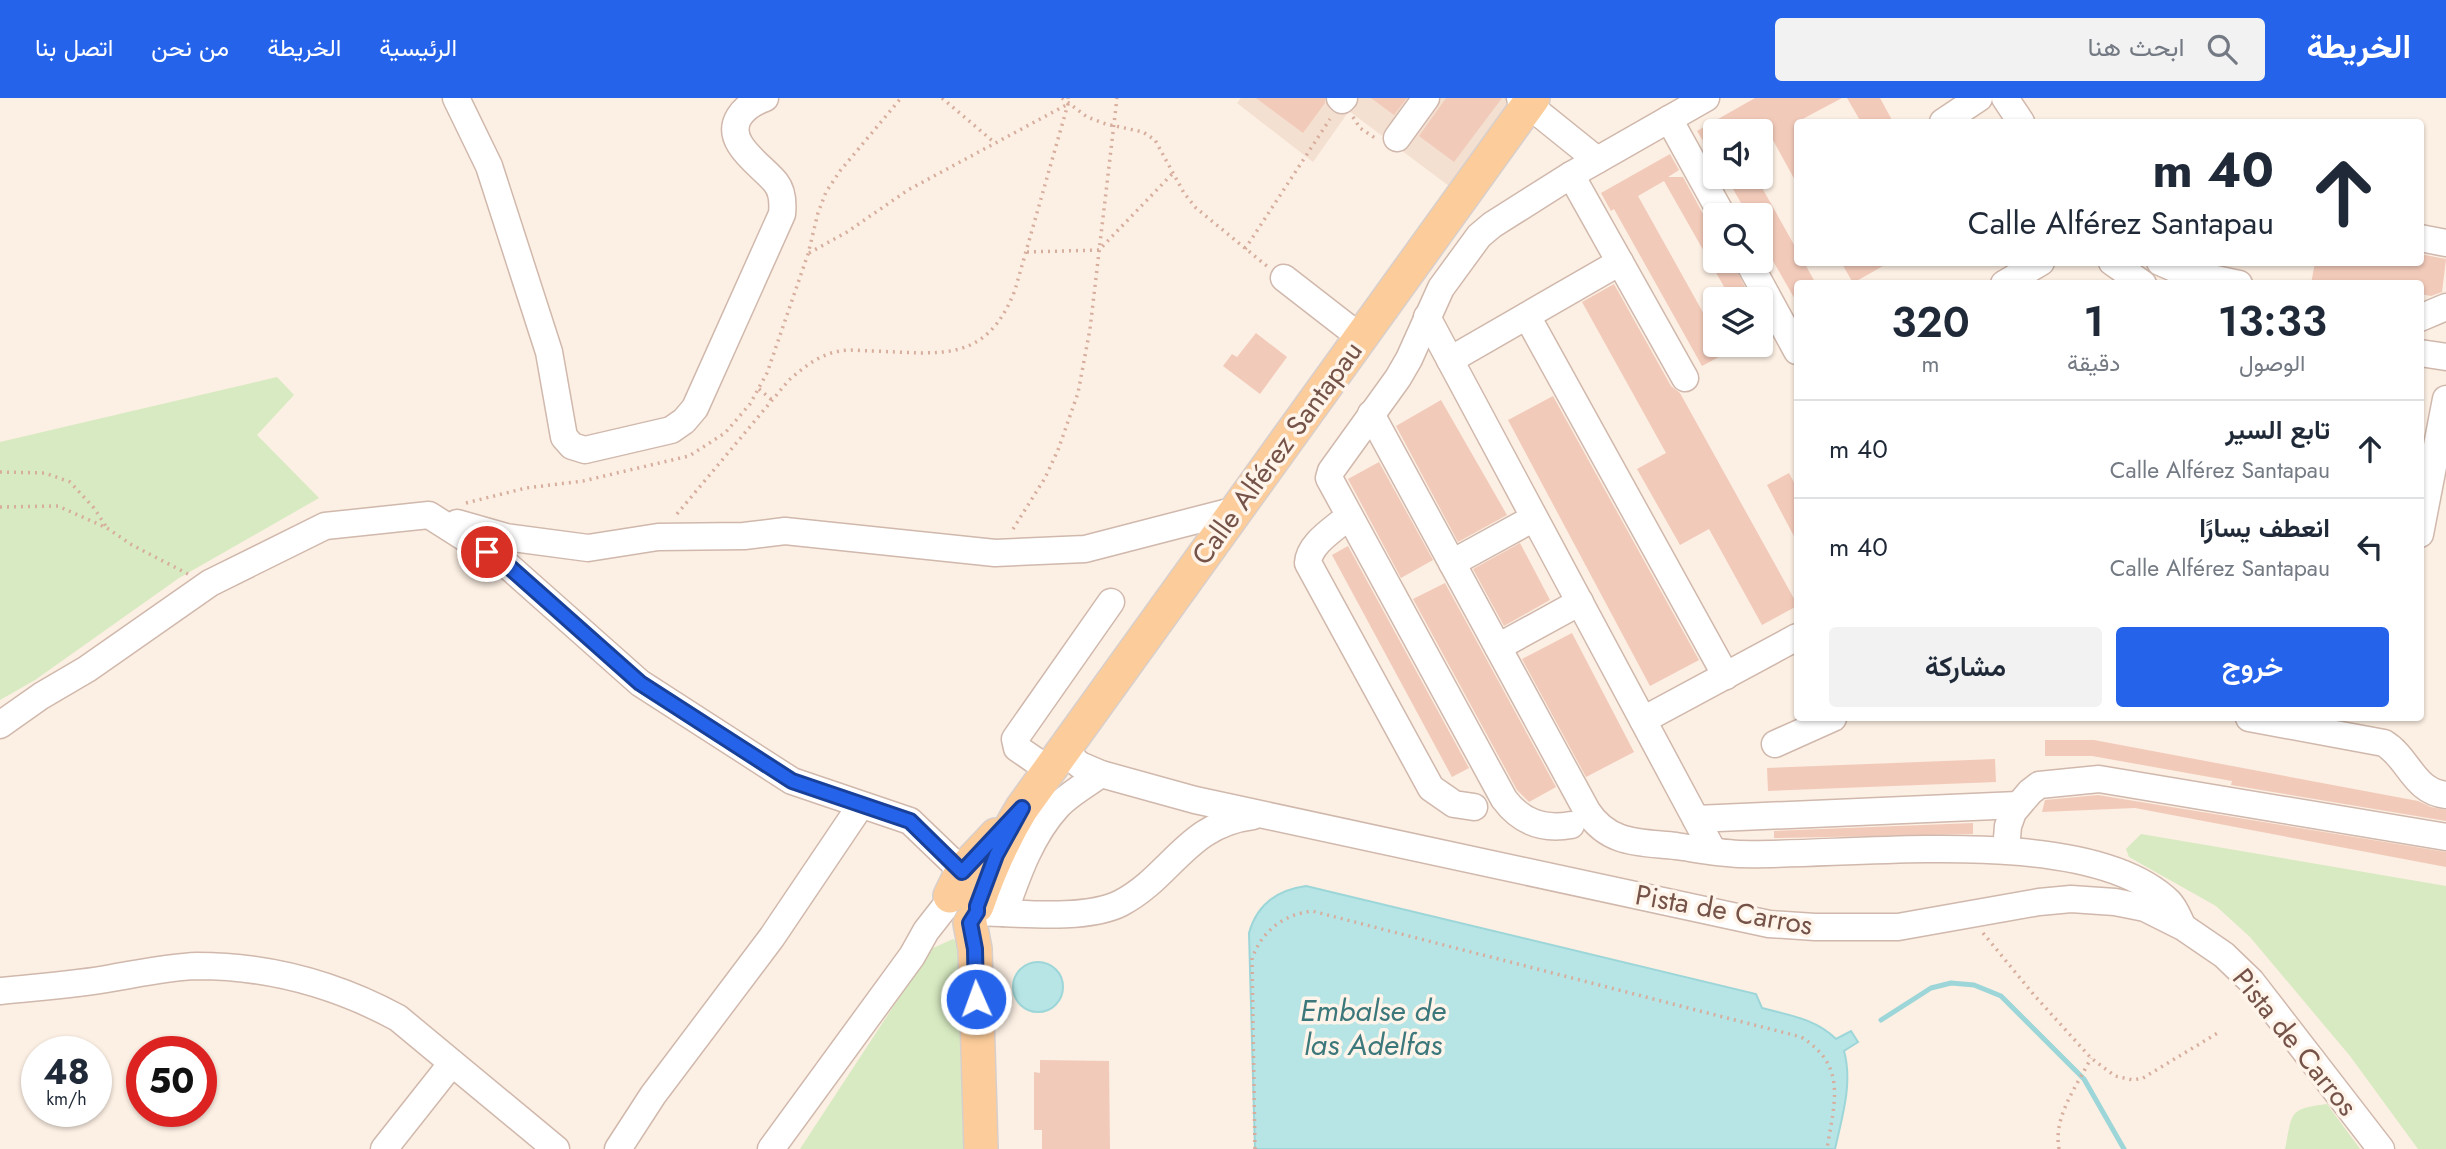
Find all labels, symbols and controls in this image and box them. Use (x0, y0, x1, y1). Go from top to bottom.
search box (1775, 18, 2265, 81)
text: الخريطة (2307, 23, 2411, 70)
text: ابحث هنا (2088, 28, 2185, 66)
text: اتصل بنا (35, 30, 113, 65)
text: من نحن (151, 30, 229, 65)
text: الخريطة (267, 30, 341, 65)
text: الرئيسية (379, 30, 457, 65)
icon: search (2203, 30, 2241, 68)
map controls (1703, 119, 1773, 357)
button: sound (1703, 119, 1773, 189)
text: 40 m (2152, 135, 2274, 205)
icon: ahead (2298, 147, 2389, 238)
text: Calle Alférez Santapau (1968, 200, 2274, 246)
button: search (1703, 203, 1773, 273)
button: layers (1703, 287, 1773, 357)
text: 1 (2083, 291, 2104, 352)
text: 13:33 (2218, 291, 2327, 352)
text: 320 (1891, 292, 1970, 353)
street label: Calle Alférez Santapau (1182, 333, 1372, 573)
text: دقيقة (2067, 346, 2120, 380)
text: الوصول (2239, 346, 2305, 380)
text: m (1922, 347, 1940, 381)
text: تابع السير (2225, 411, 2330, 449)
text: 40 m (1829, 430, 1888, 468)
icon: ahead (2351, 430, 2389, 468)
text: Calle Alférez Santapau (2110, 453, 2330, 487)
text: انعطف يسارًا (2199, 509, 2330, 547)
pin (457, 522, 517, 582)
text: 40 m (1829, 528, 1888, 566)
icon: left (2351, 528, 2389, 566)
icon: arrive (468, 533, 506, 571)
text: Calle Alférez Santapau (2110, 551, 2330, 585)
button: مشاركة (1829, 627, 2102, 707)
button: خروج (2116, 627, 2389, 707)
street label: Pista de Carros (1632, 874, 1816, 946)
street label: Pista de Carros (2223, 959, 2367, 1125)
position arrow (939, 962, 1013, 1036)
water label: Embalse de las Adelfas (1300, 989, 1446, 1066)
speed limit sign: 50 (126, 1036, 217, 1127)
text: 48 (43, 1047, 90, 1097)
text: km/h (46, 1086, 87, 1112)

